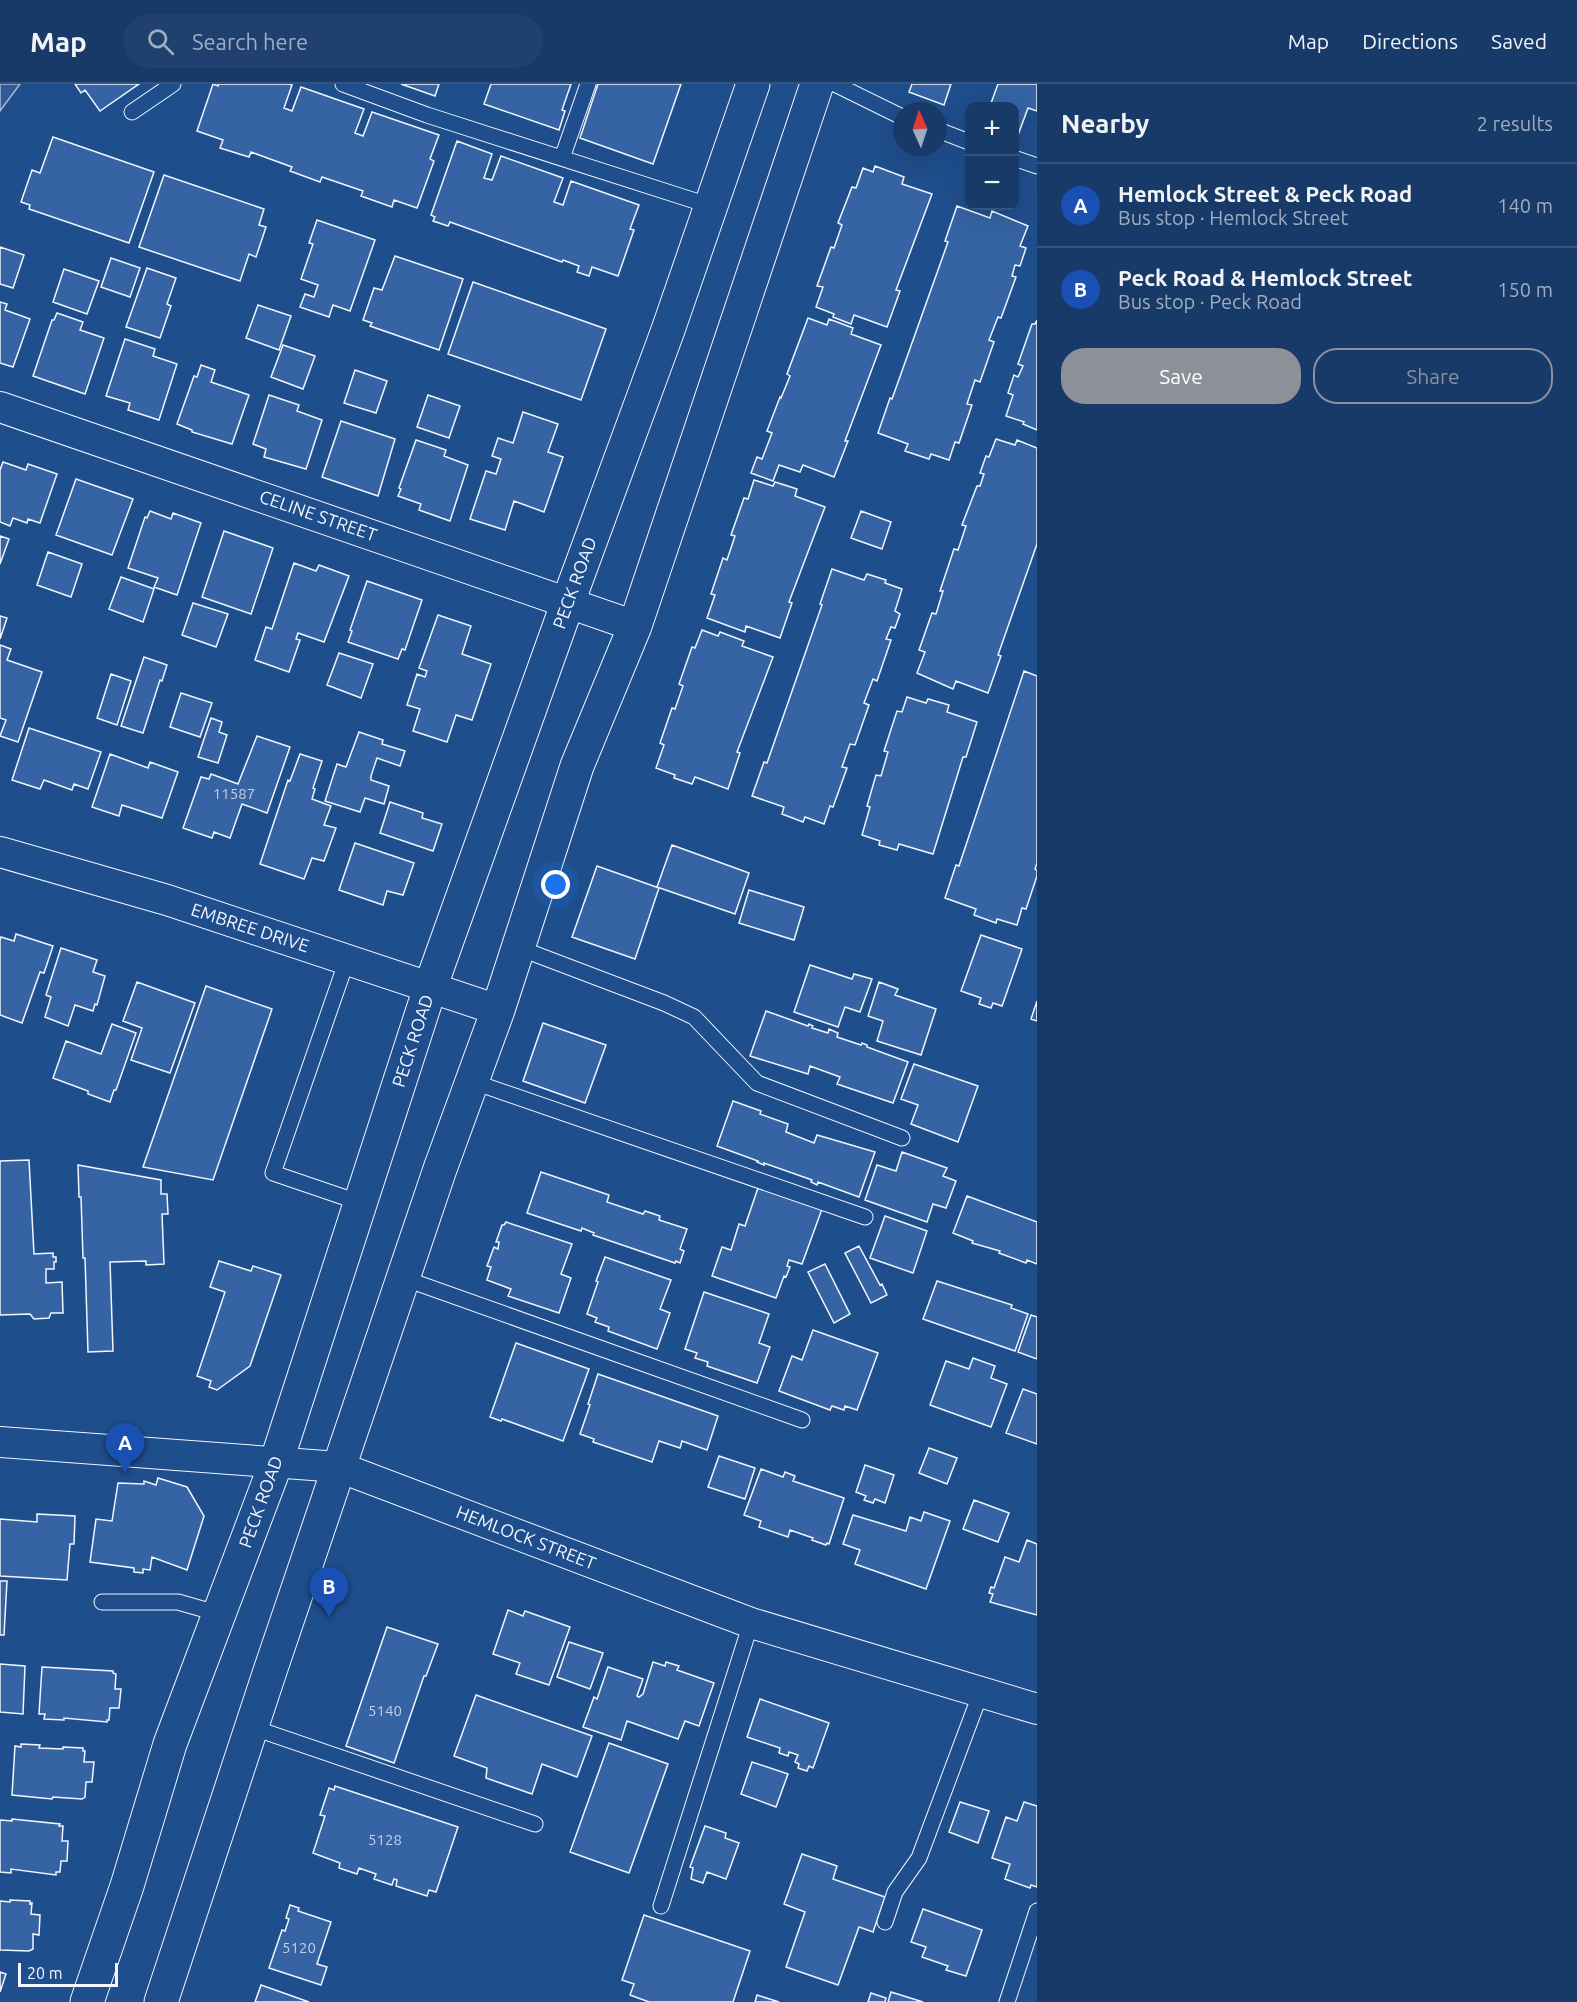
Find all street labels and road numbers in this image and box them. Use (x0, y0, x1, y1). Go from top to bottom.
street label: CELINE STREET (257, 486, 380, 545)
street label: PECK ROAD (548, 534, 600, 631)
street label: EMBREE DRIVE (189, 899, 312, 956)
street label: PECK ROAD (388, 992, 436, 1089)
street label: PECK ROAD (234, 1453, 286, 1550)
street label: HEMLOCK STREET (454, 1501, 599, 1573)

